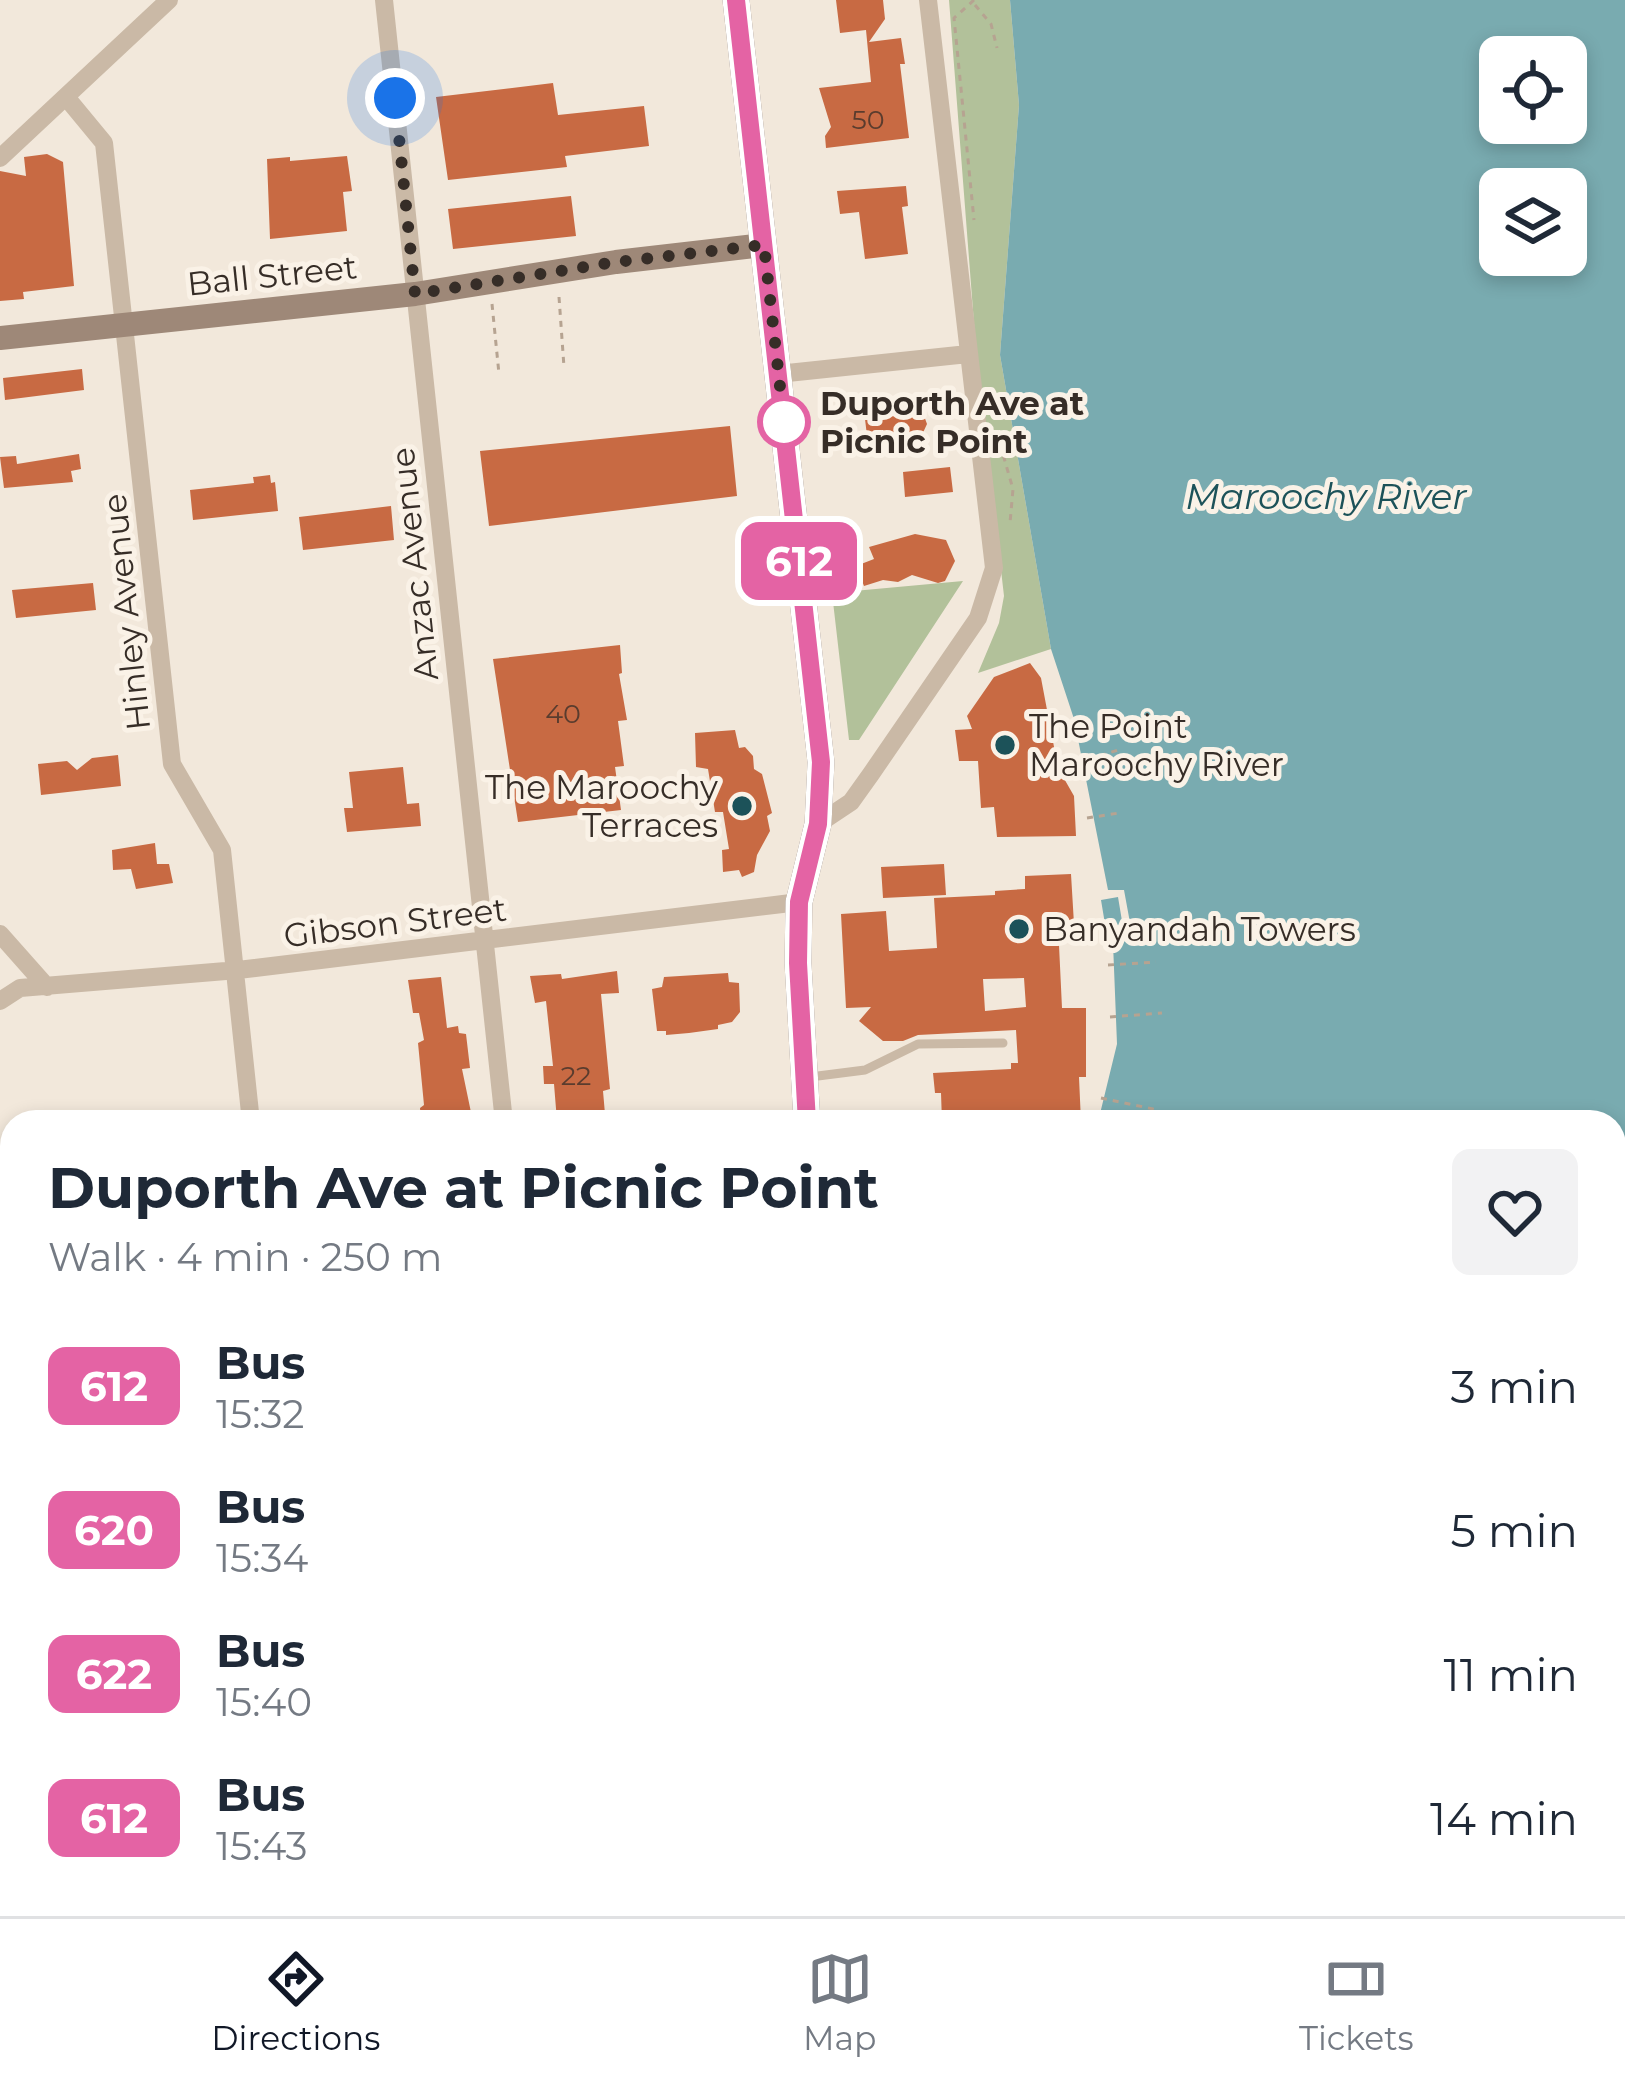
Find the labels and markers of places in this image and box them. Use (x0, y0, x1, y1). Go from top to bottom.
place label: Duporth Ave at Picnic Point (820, 383, 1084, 461)
marker: Duporth Ave at Picnic Point (759, 397, 809, 447)
place label: The Point Maroochy River (1029, 706, 1284, 784)
marker: The Point Maroochy River (992, 732, 1018, 758)
place label: The Maroochy Terraces (485, 767, 718, 845)
marker: The Maroochy Terraces (729, 793, 755, 819)
place label: Banyandah Towers (1043, 909, 1356, 949)
marker: Banyandah Towers (1006, 916, 1032, 942)

